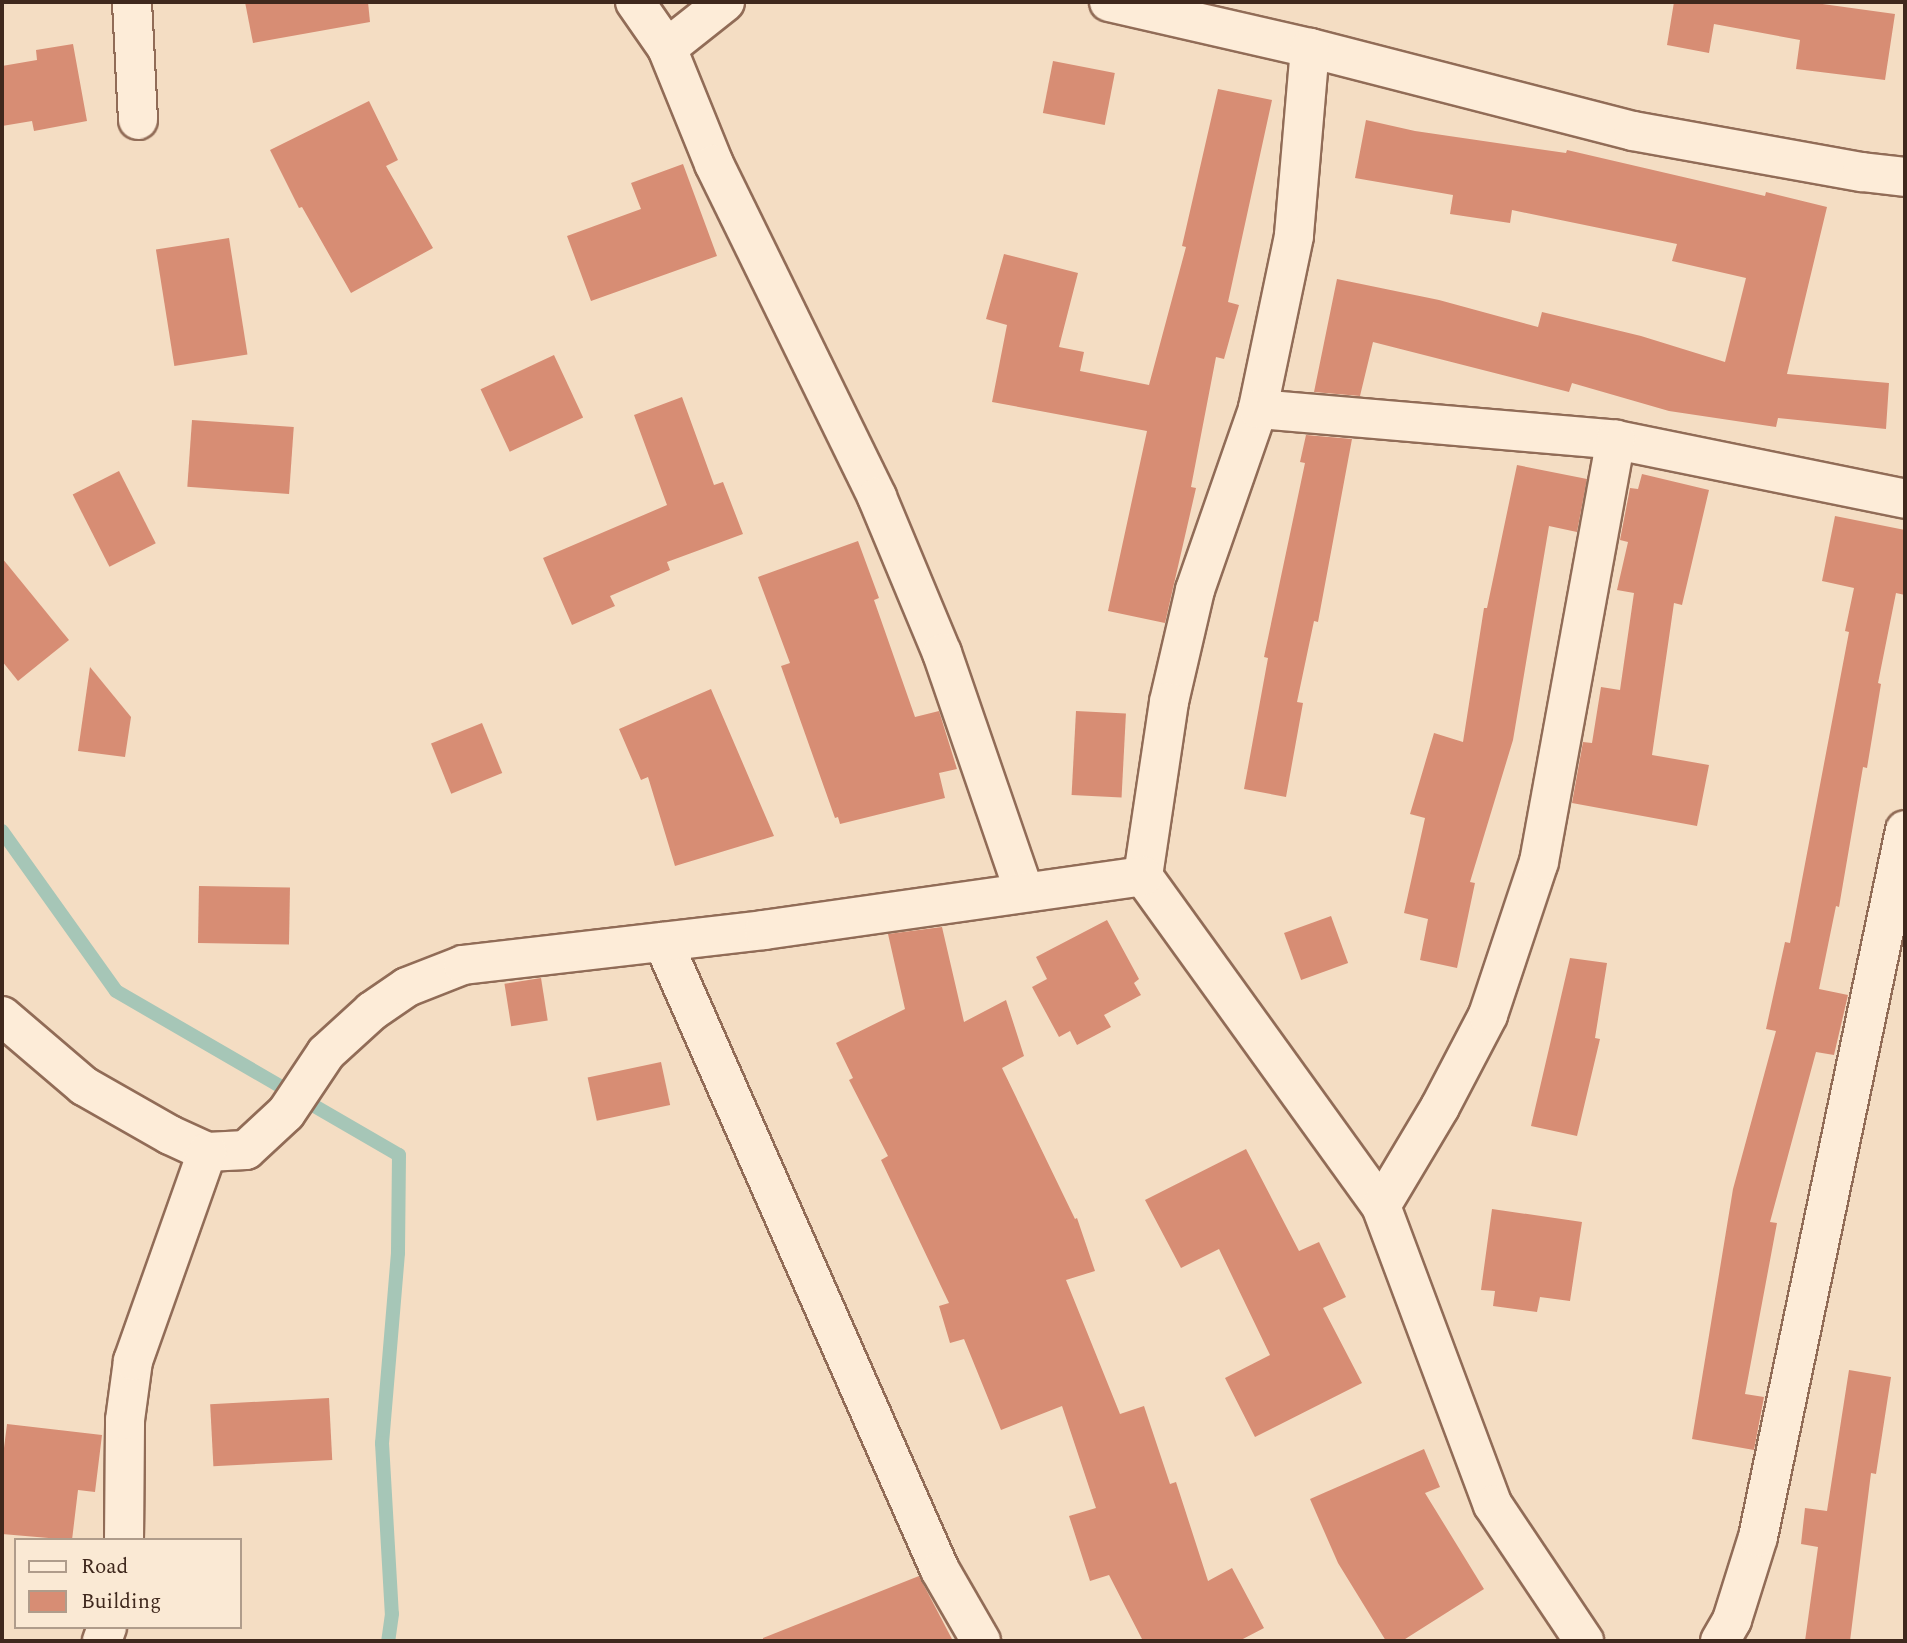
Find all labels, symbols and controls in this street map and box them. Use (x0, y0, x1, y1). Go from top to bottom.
legend (14, 1538, 242, 1629)
text: Road (81, 1551, 128, 1583)
text: Building (81, 1586, 161, 1618)

